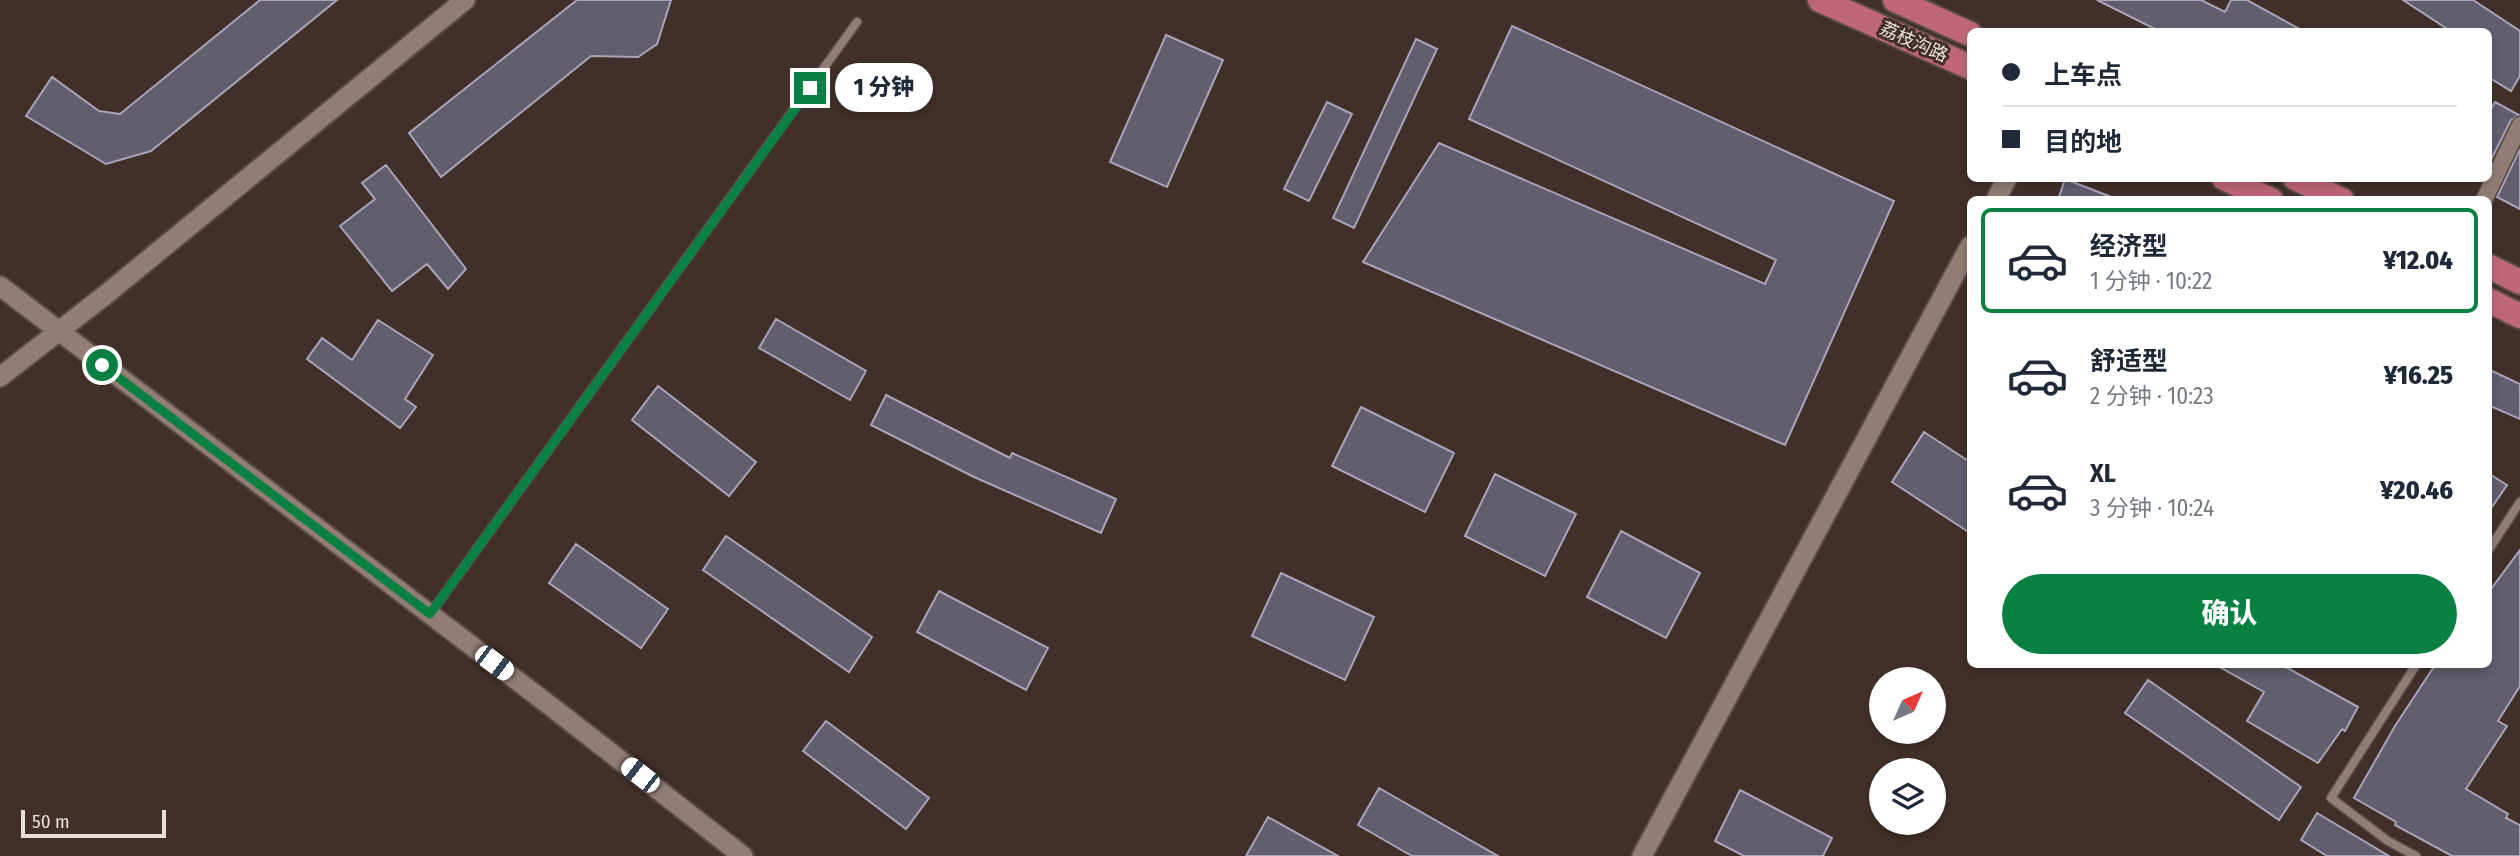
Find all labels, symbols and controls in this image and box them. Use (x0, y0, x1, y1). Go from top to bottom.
street label: 荔枝沟路 (1877, 17, 1951, 67)
text: 上车点 (2044, 60, 2122, 91)
callout: 1 分钟 (834, 64, 932, 112)
route end (794, 72, 826, 104)
text: 1 分钟 (854, 73, 914, 101)
text: 目的地 (2044, 127, 2122, 158)
icon: car (2006, 229, 2069, 292)
text: 经济型 (2090, 231, 2168, 262)
text: ¥12.04 (2383, 245, 2453, 276)
text: 1 分钟 · 10:22 (2090, 267, 2212, 295)
icon: car (2006, 344, 2069, 407)
text: 舒适型 (2090, 346, 2168, 377)
route start (86, 349, 118, 381)
text: ¥16.25 (2384, 360, 2453, 391)
text: 2 分钟 · 10:23 (2090, 382, 2214, 410)
text: XL (2090, 458, 2116, 489)
icon: car (2006, 459, 2069, 522)
text: ¥20.46 (2380, 475, 2453, 506)
text: 3 分钟 · 10:24 (2090, 494, 2214, 522)
button: 确认 (2002, 574, 2457, 654)
car (471, 642, 518, 684)
north arrow (1869, 667, 1946, 744)
map controls (1869, 667, 1946, 835)
car (617, 754, 664, 796)
button: layers (1869, 758, 1946, 835)
scale bar (21, 807, 166, 839)
text: 50 m (32, 810, 70, 833)

